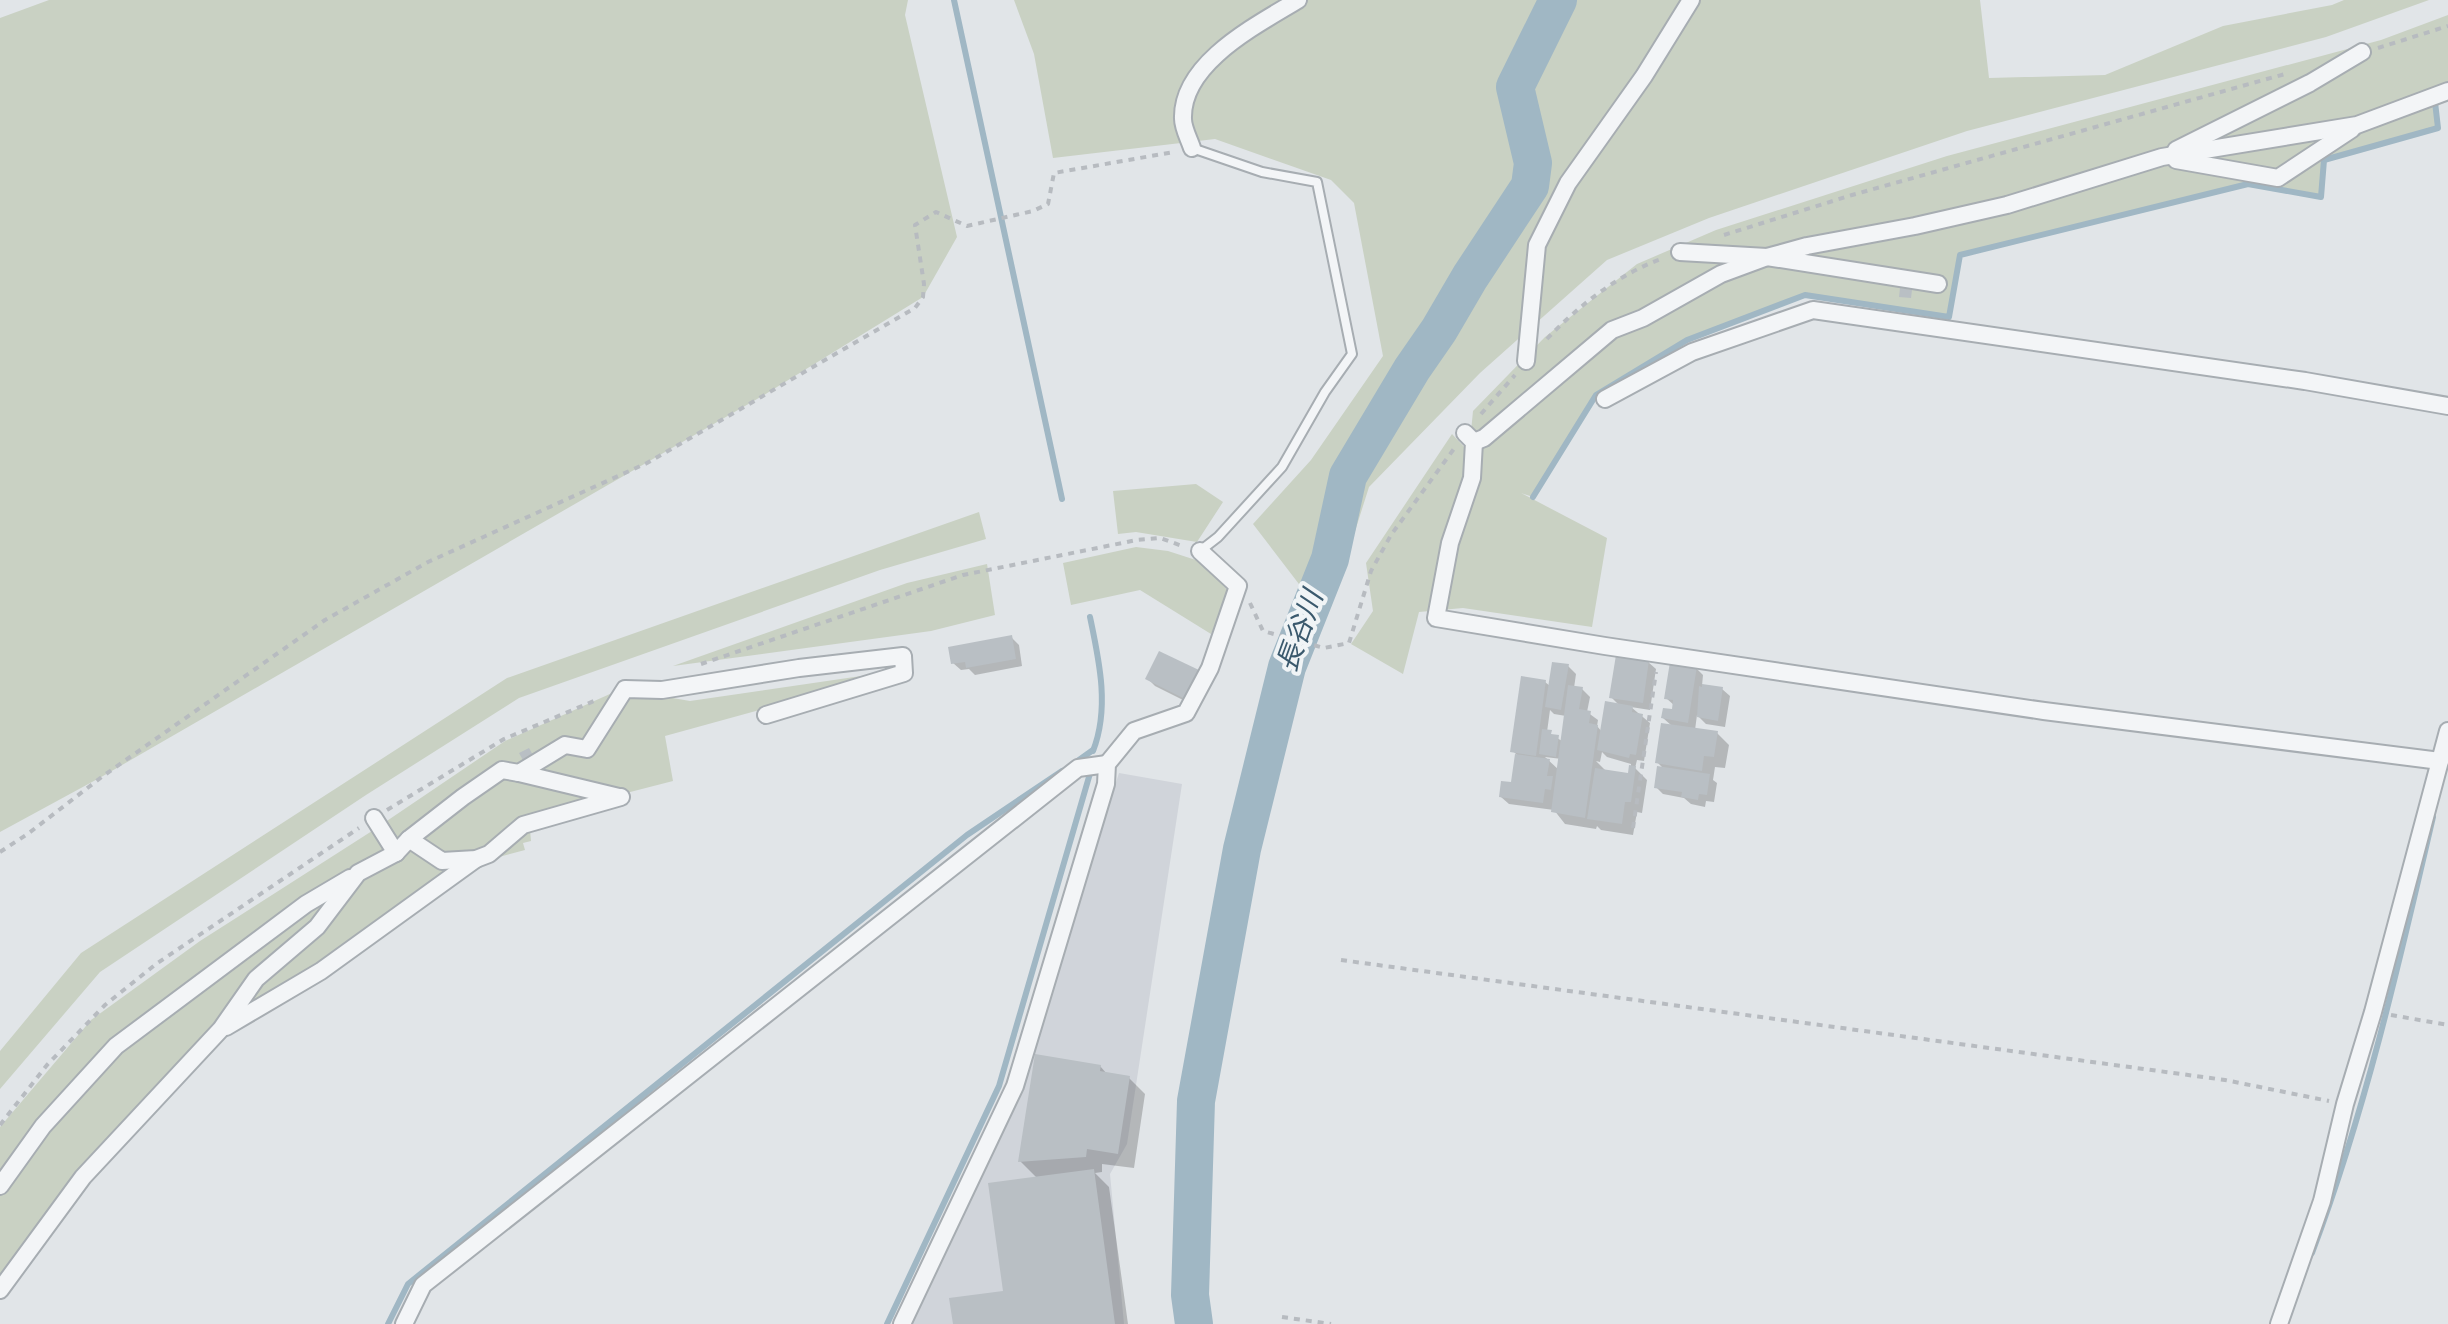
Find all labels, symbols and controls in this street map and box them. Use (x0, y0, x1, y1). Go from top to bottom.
water label: 長谷川 (1271, 584, 1334, 678)

